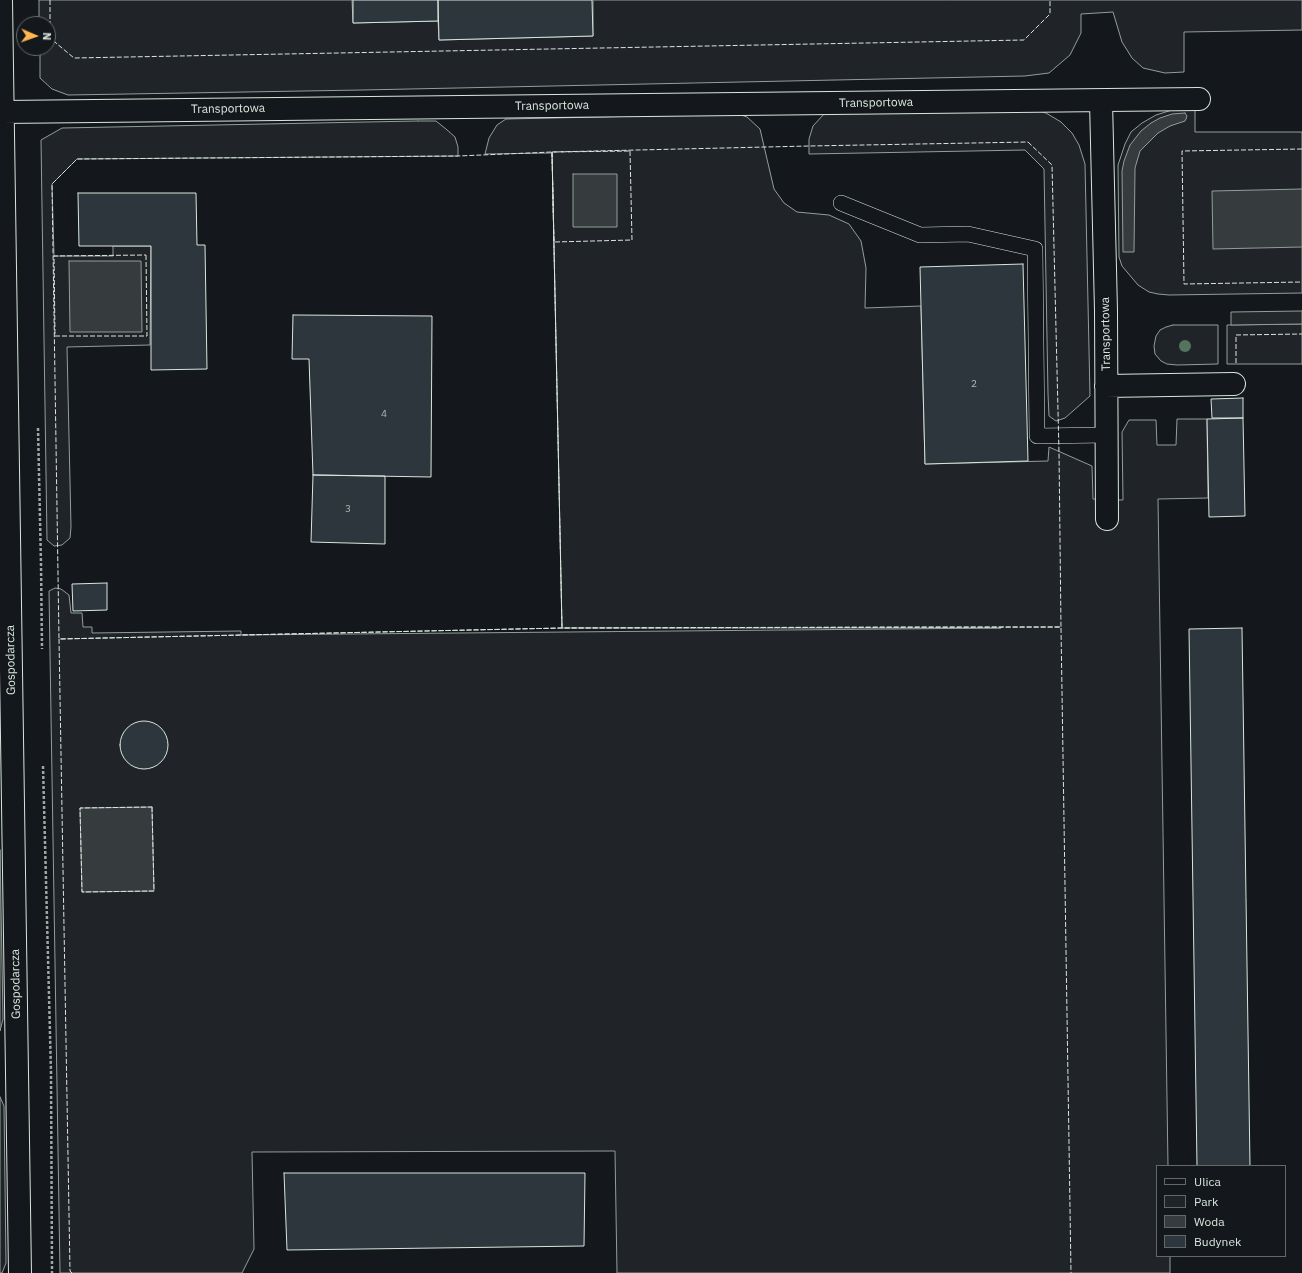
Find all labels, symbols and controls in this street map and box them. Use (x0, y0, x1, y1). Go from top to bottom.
north arrow (16, 16, 56, 56)
text: N (40, 32, 54, 41)
street label: Transportowa (839, 95, 913, 111)
street label: Transportowa (515, 98, 589, 114)
street label: Transportowa (191, 101, 265, 117)
street label: Transportowa (1098, 297, 1114, 371)
house number: 2 (971, 378, 977, 390)
house number: 4 (381, 408, 387, 420)
house number: 3 (345, 503, 351, 515)
street label: Gospodarcza (3, 625, 19, 695)
street label: Gospodarcza (8, 949, 24, 1019)
legend (1156, 1165, 1286, 1257)
text: Ulica (1194, 1174, 1221, 1189)
text: Park (1194, 1194, 1218, 1209)
text: Woda (1194, 1214, 1225, 1229)
text: Budynek (1194, 1234, 1241, 1249)

